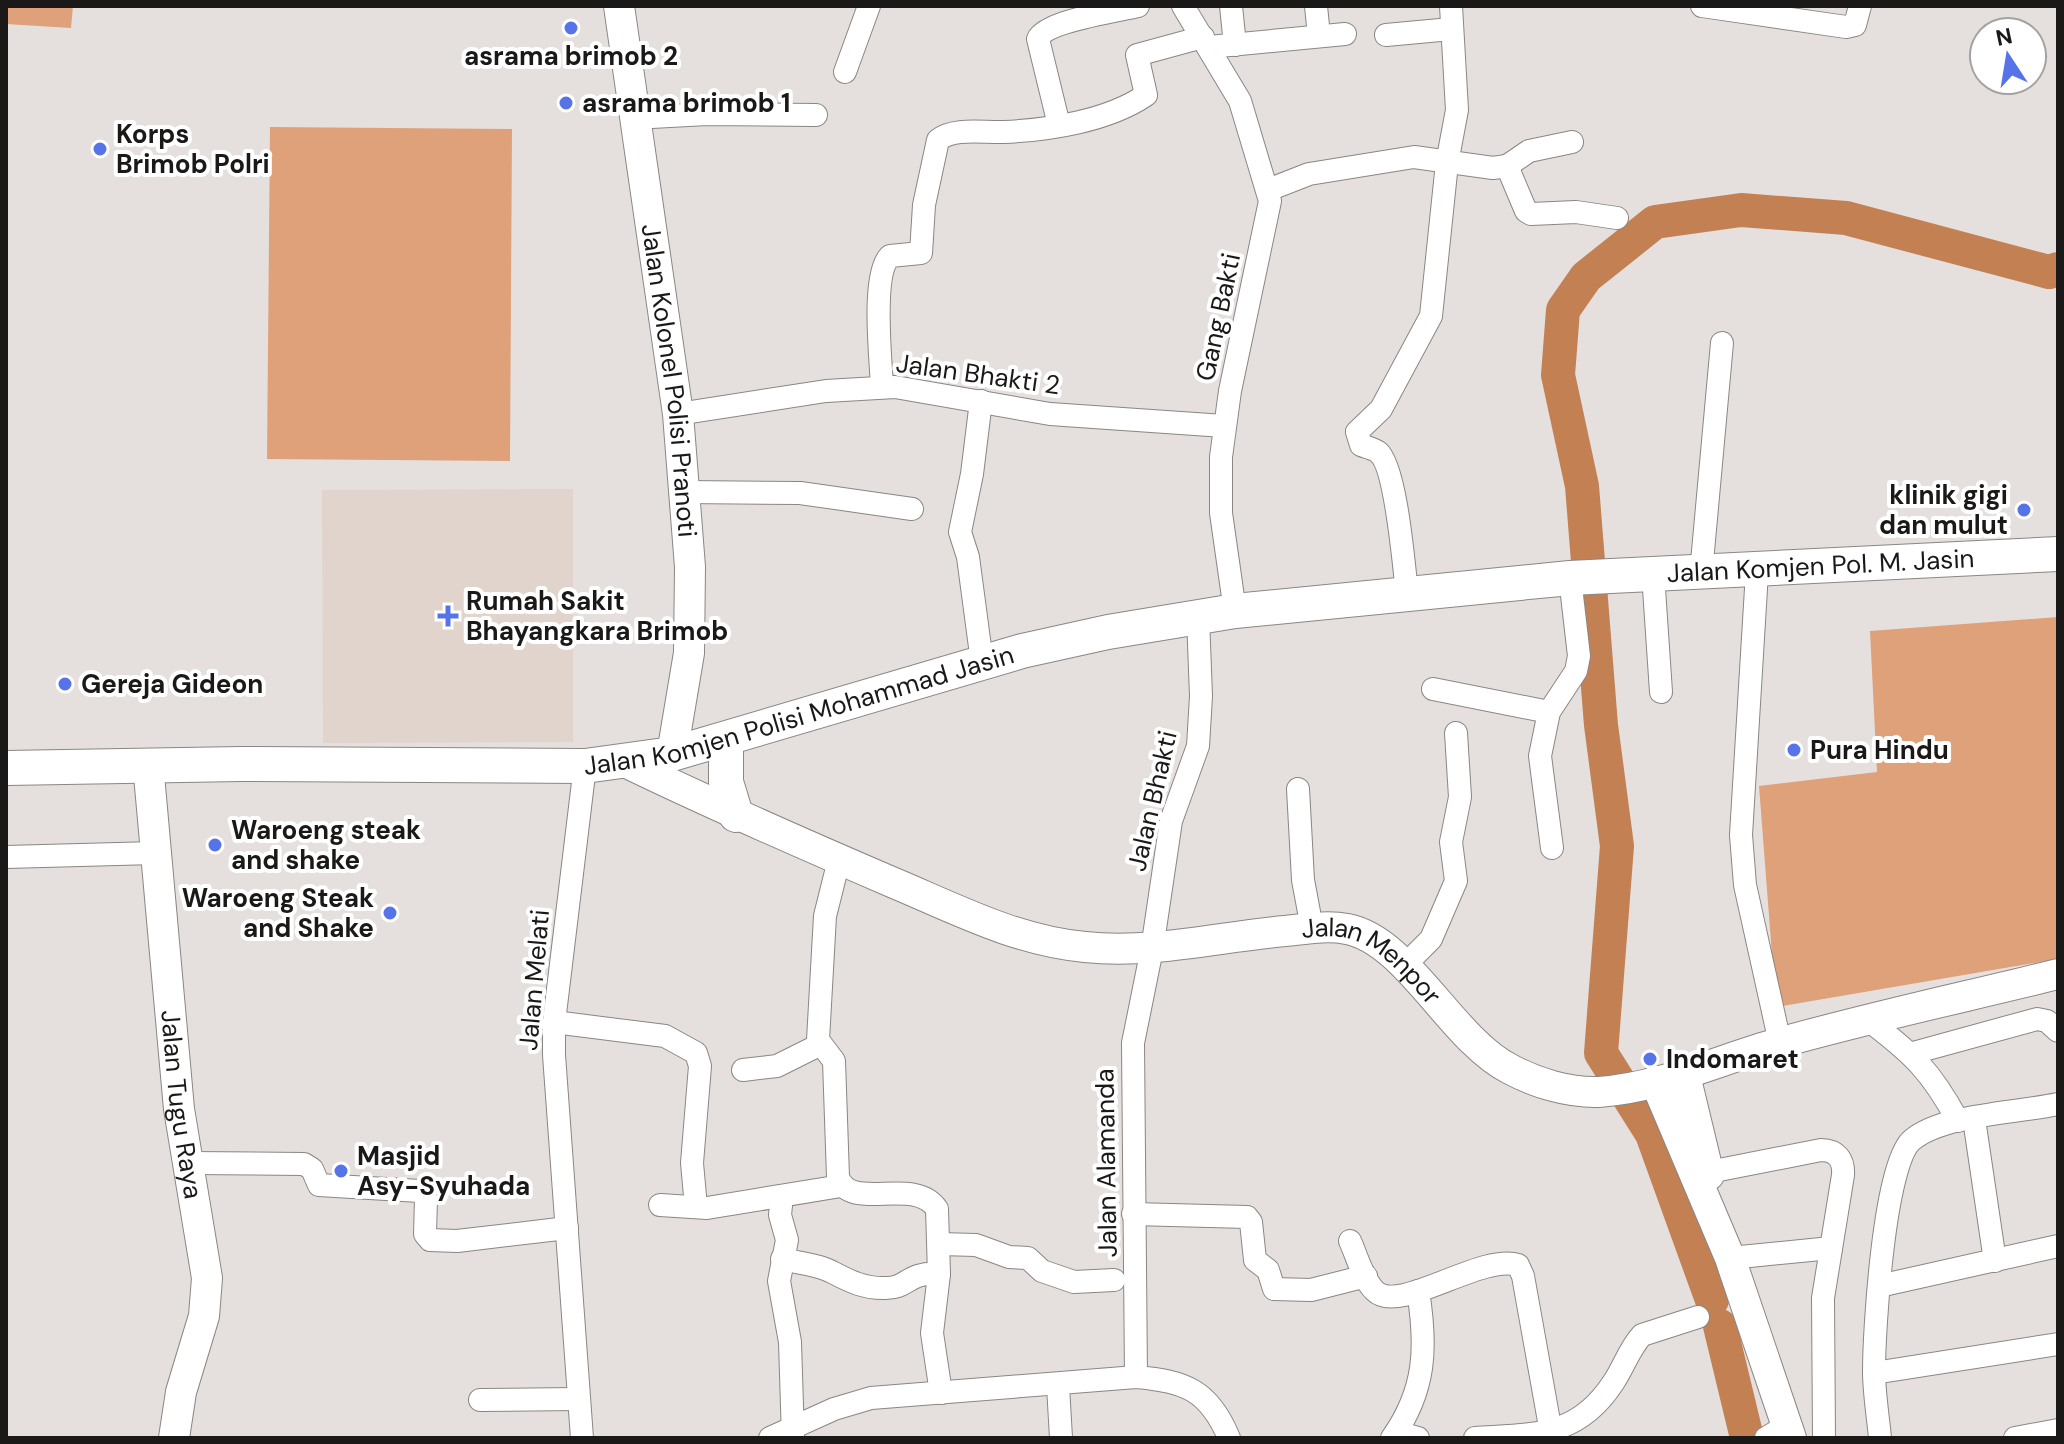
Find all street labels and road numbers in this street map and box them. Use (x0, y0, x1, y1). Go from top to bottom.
street label: Jalan Kolonel Polisi Pranoti (634, 221, 705, 539)
street label: Gang Bakti (1188, 250, 1248, 384)
street label: Jalan Bhakti 2 (894, 346, 1062, 402)
street label: Jalan Komjen Pol. M. Jasin (1666, 541, 1975, 590)
street label: Jalan Komjen Polisi Mohammad Jasin (581, 637, 1018, 783)
street label: Jalan Bhakti (1119, 727, 1185, 875)
street label: Jalan Melati (511, 908, 557, 1052)
street label: Jalan Menpor (1300, 910, 1449, 1011)
street label: Jalan Tugu Raya (153, 1008, 211, 1201)
street label: Jalan Alamanda (1087, 1068, 1125, 1258)

